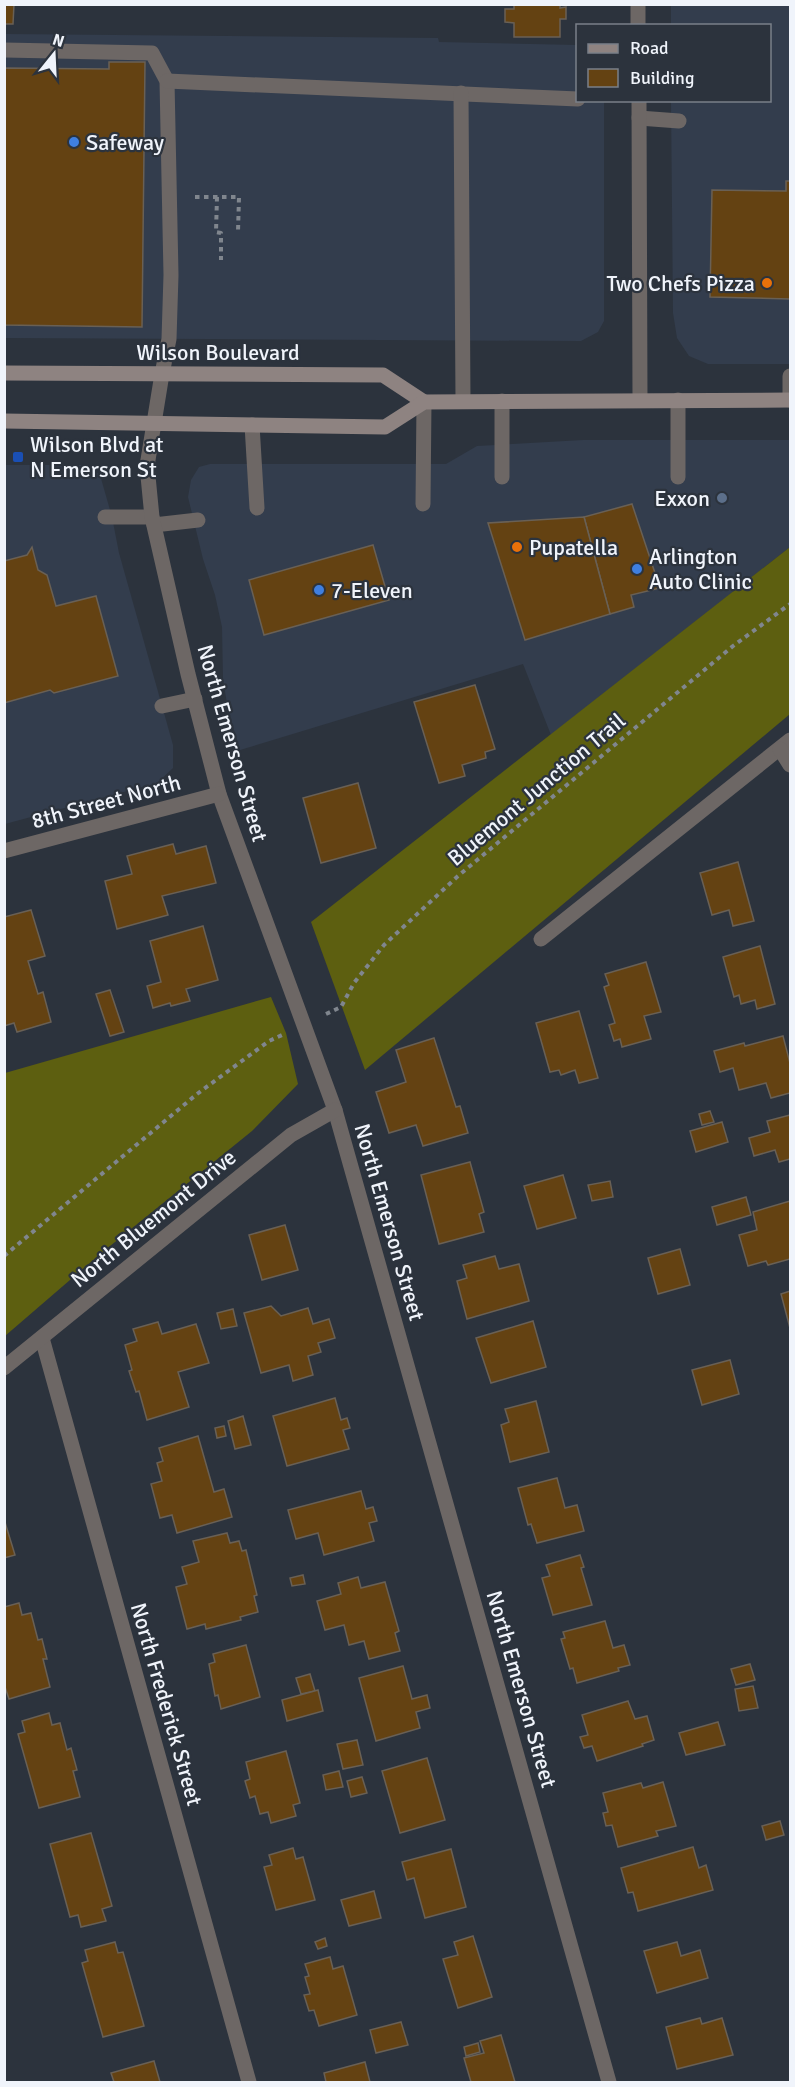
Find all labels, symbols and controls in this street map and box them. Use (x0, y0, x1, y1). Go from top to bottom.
north arrow (24, 24, 84, 84)
legend (576, 24, 771, 102)
text: N (50, 29, 67, 52)
text: Road (630, 37, 669, 59)
text: Building (630, 67, 694, 89)
place label: Safeway (86, 129, 165, 156)
marker: Safeway (67, 135, 81, 149)
place label: Two Chefs Pizza (606, 270, 755, 297)
marker: Two Chefs Pizza (760, 276, 774, 290)
street label: Wilson Boulevard (136, 339, 300, 366)
place label: Wilson Blvd at N Emerson St (30, 431, 164, 483)
marker: Wilson Blvd at N Emerson St (11, 450, 25, 464)
place label: Exxon (654, 485, 710, 512)
marker: Exxon (715, 491, 729, 505)
place label: Pupatella (529, 534, 618, 561)
marker: Pupatella (510, 540, 524, 554)
place label: Arlington Auto Clinic (649, 543, 752, 595)
marker: Arlington Auto Clinic (630, 562, 644, 576)
place label: 7-Eleven (331, 577, 413, 604)
marker: 7-Eleven (312, 583, 326, 597)
street label: North Emerson Street (191, 641, 274, 845)
street label: Bluemont Junction Trail (442, 707, 631, 872)
street label: 8th Street North (29, 769, 184, 834)
street label: North Emerson Street (348, 1120, 431, 1324)
street label: North Bluemont Drive (65, 1143, 241, 1293)
street label: North Emerson Street (480, 1587, 563, 1791)
street label: North Frederick Street (125, 1600, 208, 1809)

